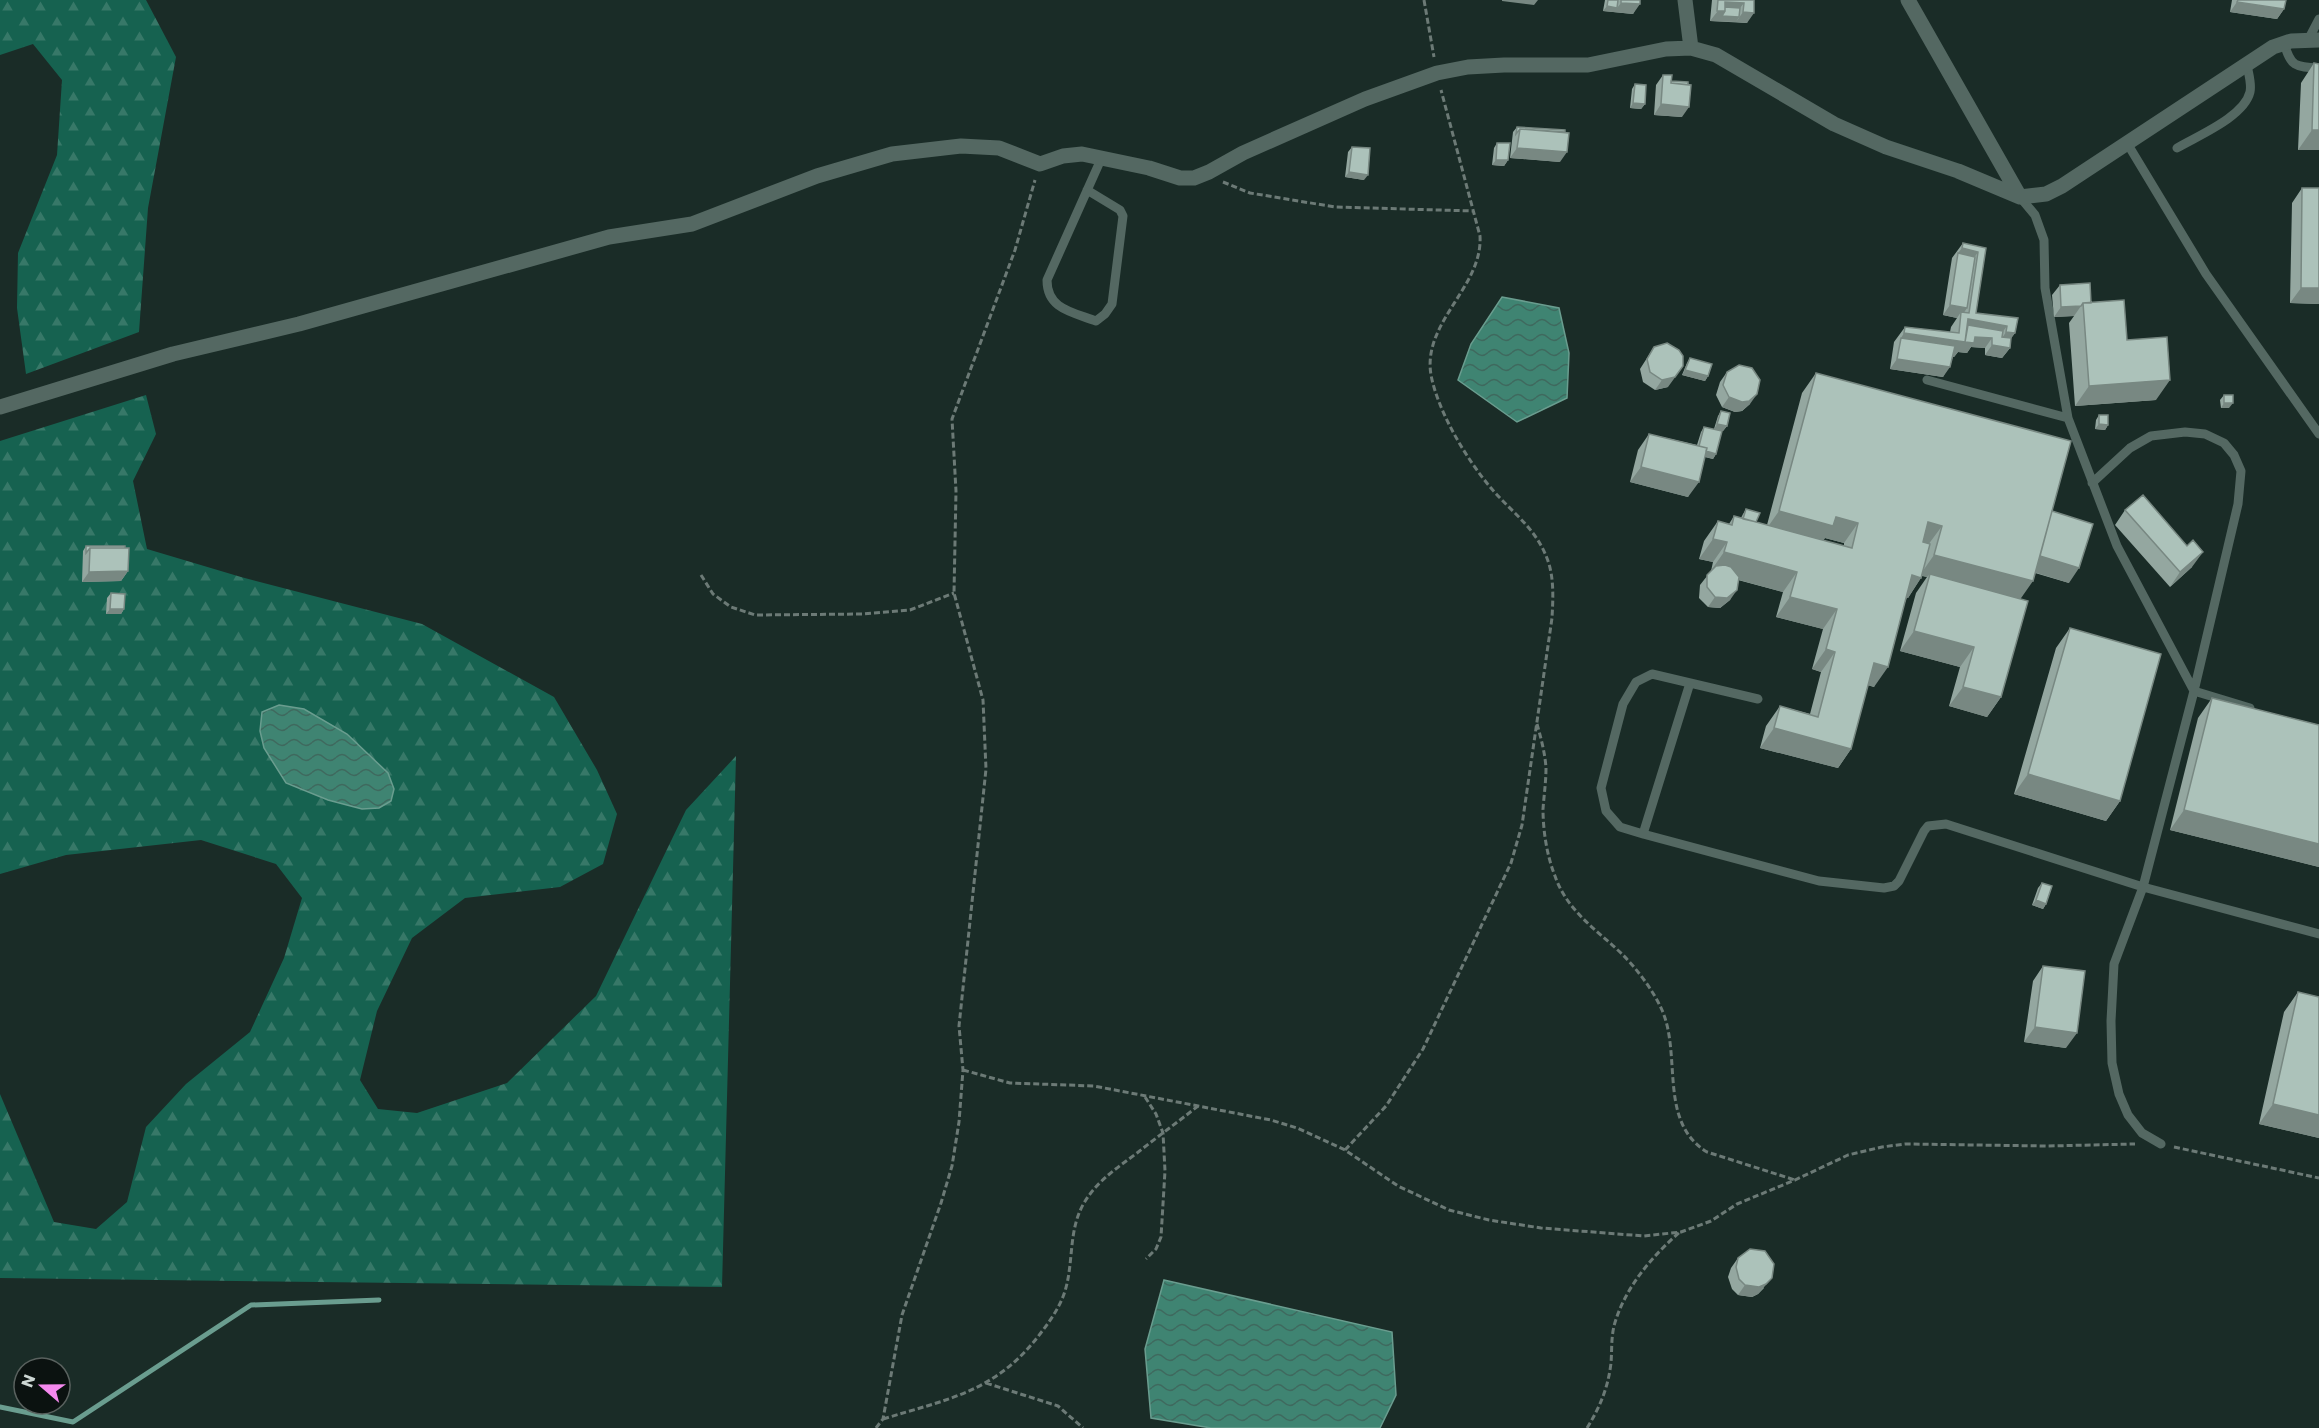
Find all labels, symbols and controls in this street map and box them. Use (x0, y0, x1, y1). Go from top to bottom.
north arrow (12, 1356, 72, 1416)
text: N (16, 1371, 41, 1391)

